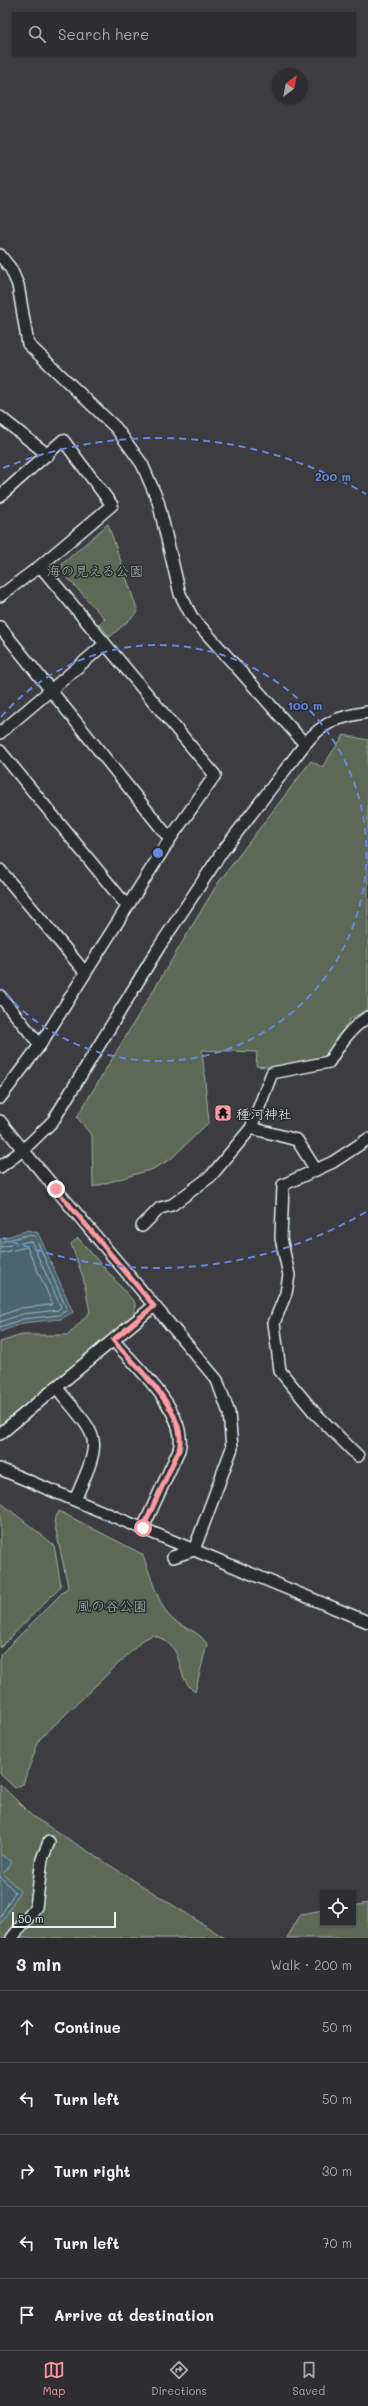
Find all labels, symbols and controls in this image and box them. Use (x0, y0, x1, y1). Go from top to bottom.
search box (12, 12, 356, 56)
icon: search (26, 23, 48, 45)
text: Search here (58, 24, 149, 44)
north arrow (272, 68, 308, 104)
text: 200 m (315, 468, 351, 484)
park label: 海の見える公園 (46, 561, 144, 580)
text: 100 m (288, 697, 322, 713)
centre of rings (151, 846, 165, 860)
temple icon: 種河神社 (213, 1103, 233, 1123)
place label: 種河神社 (236, 1104, 292, 1123)
route end (47, 1180, 65, 1198)
route start (134, 1519, 152, 1537)
park label: 風の谷公園 (77, 1596, 147, 1615)
map controls (320, 1890, 356, 1926)
button: locate (320, 1890, 356, 1926)
scale bar (12, 1910, 116, 1929)
text: 50 m (18, 1911, 44, 1926)
text: 3 min (16, 1953, 61, 1975)
text: Walk · 200 m (271, 1956, 352, 1973)
icon: ahead (16, 2016, 38, 2038)
text: Continue (54, 2017, 121, 2037)
text: 50 m (322, 2018, 352, 2035)
icon: left (16, 2088, 38, 2110)
text: Turn left (54, 2089, 119, 2109)
text: 50 m (322, 2090, 352, 2107)
icon: right (16, 2160, 38, 2182)
text: Turn right (54, 2161, 131, 2181)
text: 30 m (322, 2162, 352, 2179)
icon: left (16, 2232, 38, 2254)
text: Turn left (54, 2233, 119, 2253)
text: 70 m (322, 2234, 352, 2251)
icon: arrive (16, 2304, 38, 2326)
text: Arrive at destination (54, 2305, 214, 2325)
tab: Map (43, 2359, 65, 2398)
tab: Directions (151, 2359, 207, 2398)
tab: Saved (292, 2359, 325, 2398)

